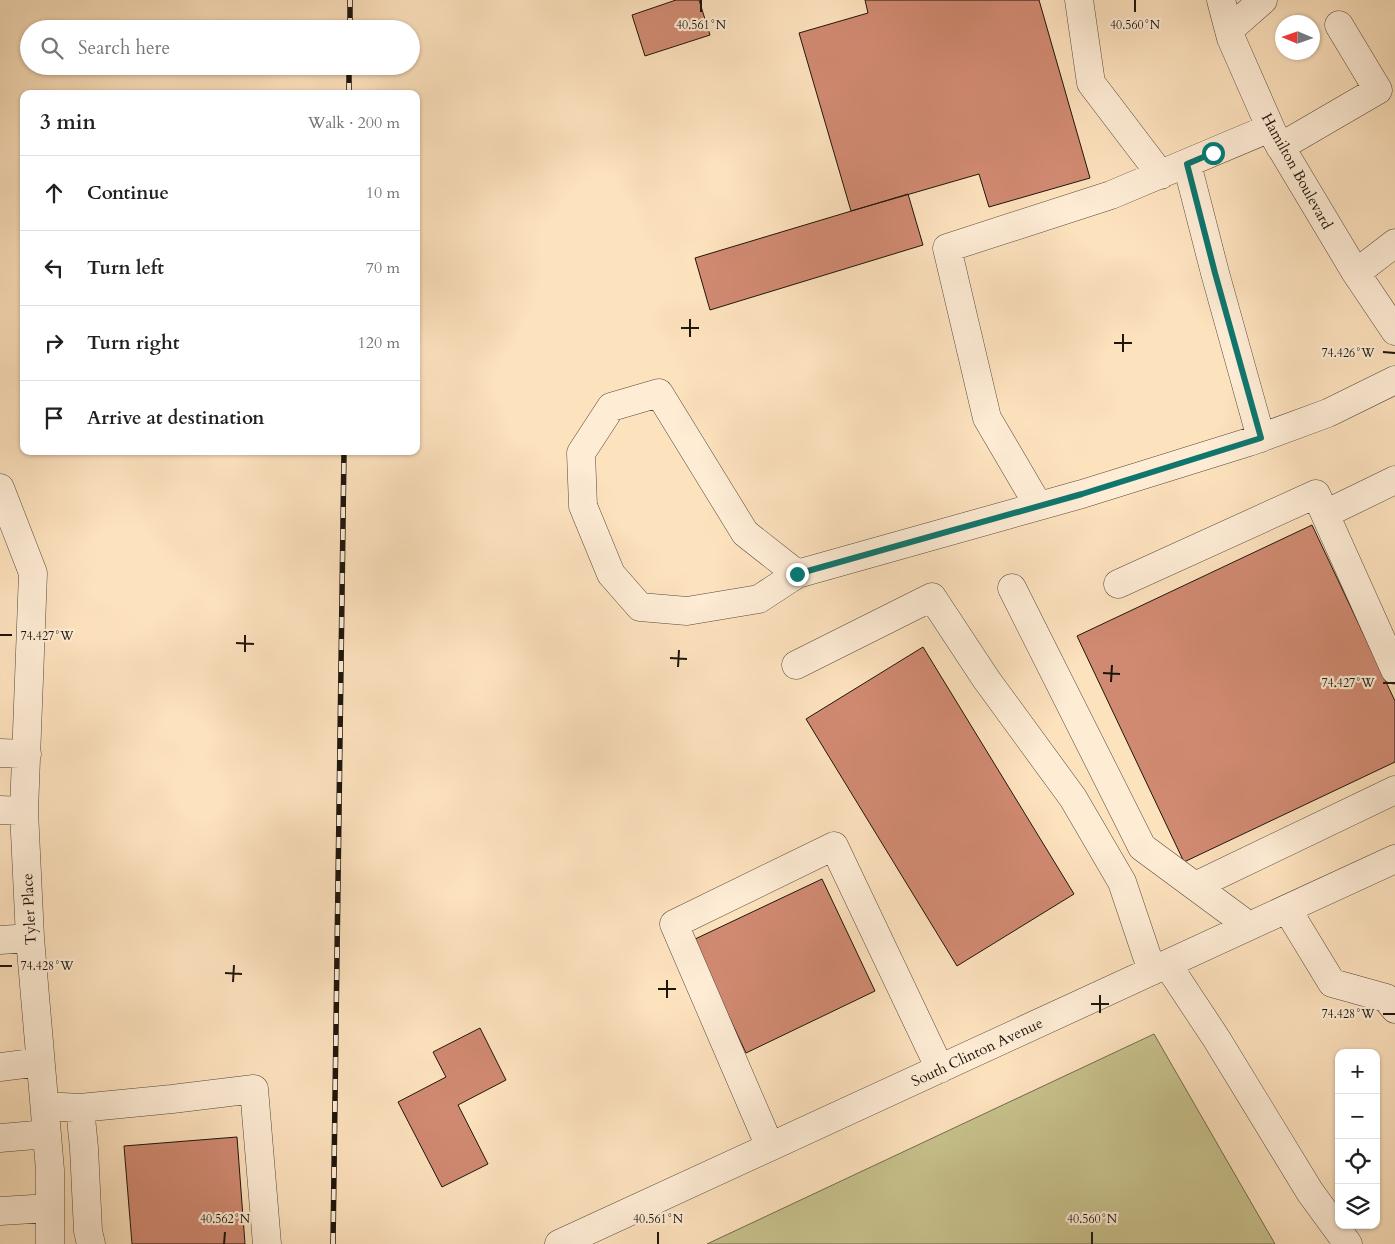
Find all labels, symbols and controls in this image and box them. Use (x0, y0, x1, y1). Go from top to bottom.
north arrow (1275, 15, 1320, 60)
text: 40.561°N (676, 17, 727, 33)
text: 40.560°N (1110, 17, 1161, 33)
search box (20, 20, 420, 75)
icon: search (38, 34, 66, 62)
text: Search here (78, 35, 170, 61)
text: 3 min (40, 108, 96, 137)
street label: Hamilton Boulevard (1257, 109, 1337, 233)
text: Walk · 200 m (308, 112, 400, 134)
route start (1202, 142, 1225, 165)
icon: ahead (40, 179, 68, 207)
text: Continue (87, 180, 169, 206)
text: 10 m (366, 182, 400, 204)
icon: left (40, 254, 68, 282)
text: Turn left (87, 255, 164, 281)
text: 70 m (366, 257, 400, 279)
icon: right (40, 329, 68, 357)
text: Turn right (87, 330, 179, 356)
text: 120 m (358, 332, 400, 354)
text: 74.426°W (1321, 345, 1375, 361)
icon: arrive (40, 404, 68, 432)
text: Arrive at destination (87, 405, 264, 431)
route end (786, 563, 809, 586)
text: 74.427°W (20, 628, 74, 644)
text: 74.427°W (1321, 675, 1375, 691)
street label: Tyler Place (17, 872, 41, 945)
text: 74.428°W (20, 958, 74, 974)
text: 74.428°W (1321, 1006, 1375, 1022)
street label: South Clinton Avenue (908, 1013, 1046, 1091)
map controls (1335, 1049, 1380, 1229)
button: + (1335, 1049, 1380, 1094)
button: − (1335, 1094, 1380, 1139)
button: locate (1335, 1139, 1380, 1184)
button: layers (1335, 1184, 1380, 1229)
text: 40.562°N (200, 1211, 251, 1227)
text: 40.561°N (633, 1211, 684, 1227)
text: 40.560°N (1067, 1211, 1118, 1227)

